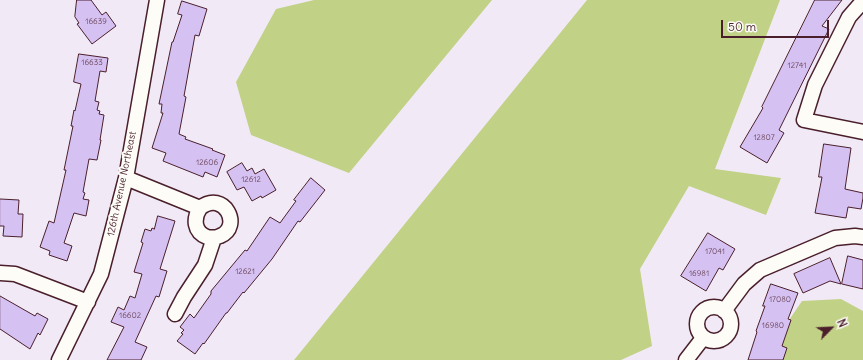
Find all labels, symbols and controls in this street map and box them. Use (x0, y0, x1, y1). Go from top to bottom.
scale bar (723, 12, 831, 38)
house number: 16639 (85, 17, 107, 27)
text: 50 m (728, 19, 756, 34)
house number: 16633 (81, 58, 103, 68)
house number: 12741 (787, 61, 807, 71)
street label: 126th Avenue Northeast (105, 130, 139, 238)
house number: 12807 (753, 133, 775, 143)
house number: 12606 (196, 158, 218, 168)
house number: 12612 (241, 175, 261, 185)
house number: 17041 (705, 247, 725, 257)
house number: 12621 (235, 267, 255, 277)
house number: 16981 (689, 269, 709, 279)
house number: 17080 (769, 295, 791, 305)
north arrow (811, 308, 851, 348)
house number: 16602 (119, 311, 141, 321)
text: N (834, 317, 850, 329)
house number: 16980 (762, 321, 784, 331)

